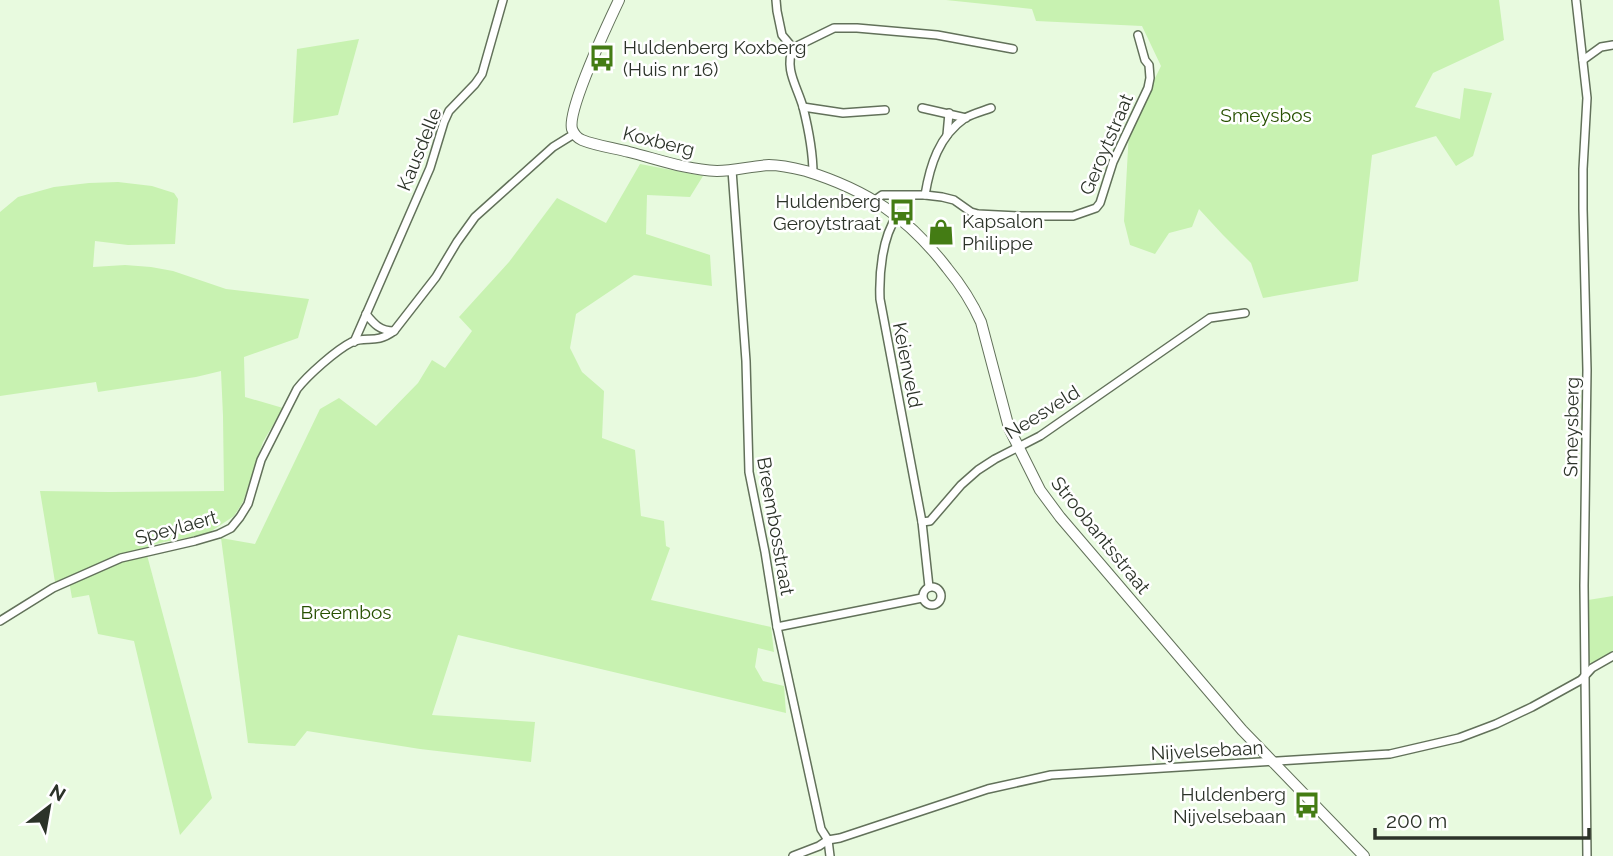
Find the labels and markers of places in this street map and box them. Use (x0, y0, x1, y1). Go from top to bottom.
place label: Huldenberg Koxberg (Huis nr 16) (623, 36, 806, 80)
bus stop icon: Huldenberg Koxberg (Huis nr 16) (587, 43, 617, 73)
place label: Huldenberg Geroytstraat (773, 190, 882, 234)
bus stop icon: Huldenberg Geroytstraat (887, 197, 917, 227)
place label: Kapsalon Philippe (962, 210, 1043, 254)
shop icon: Kapsalon Philippe (926, 217, 956, 247)
place label: Huldenberg Nijvelsebaan (1173, 783, 1286, 827)
bus stop icon: Huldenberg Nijvelsebaan (1292, 790, 1322, 820)

